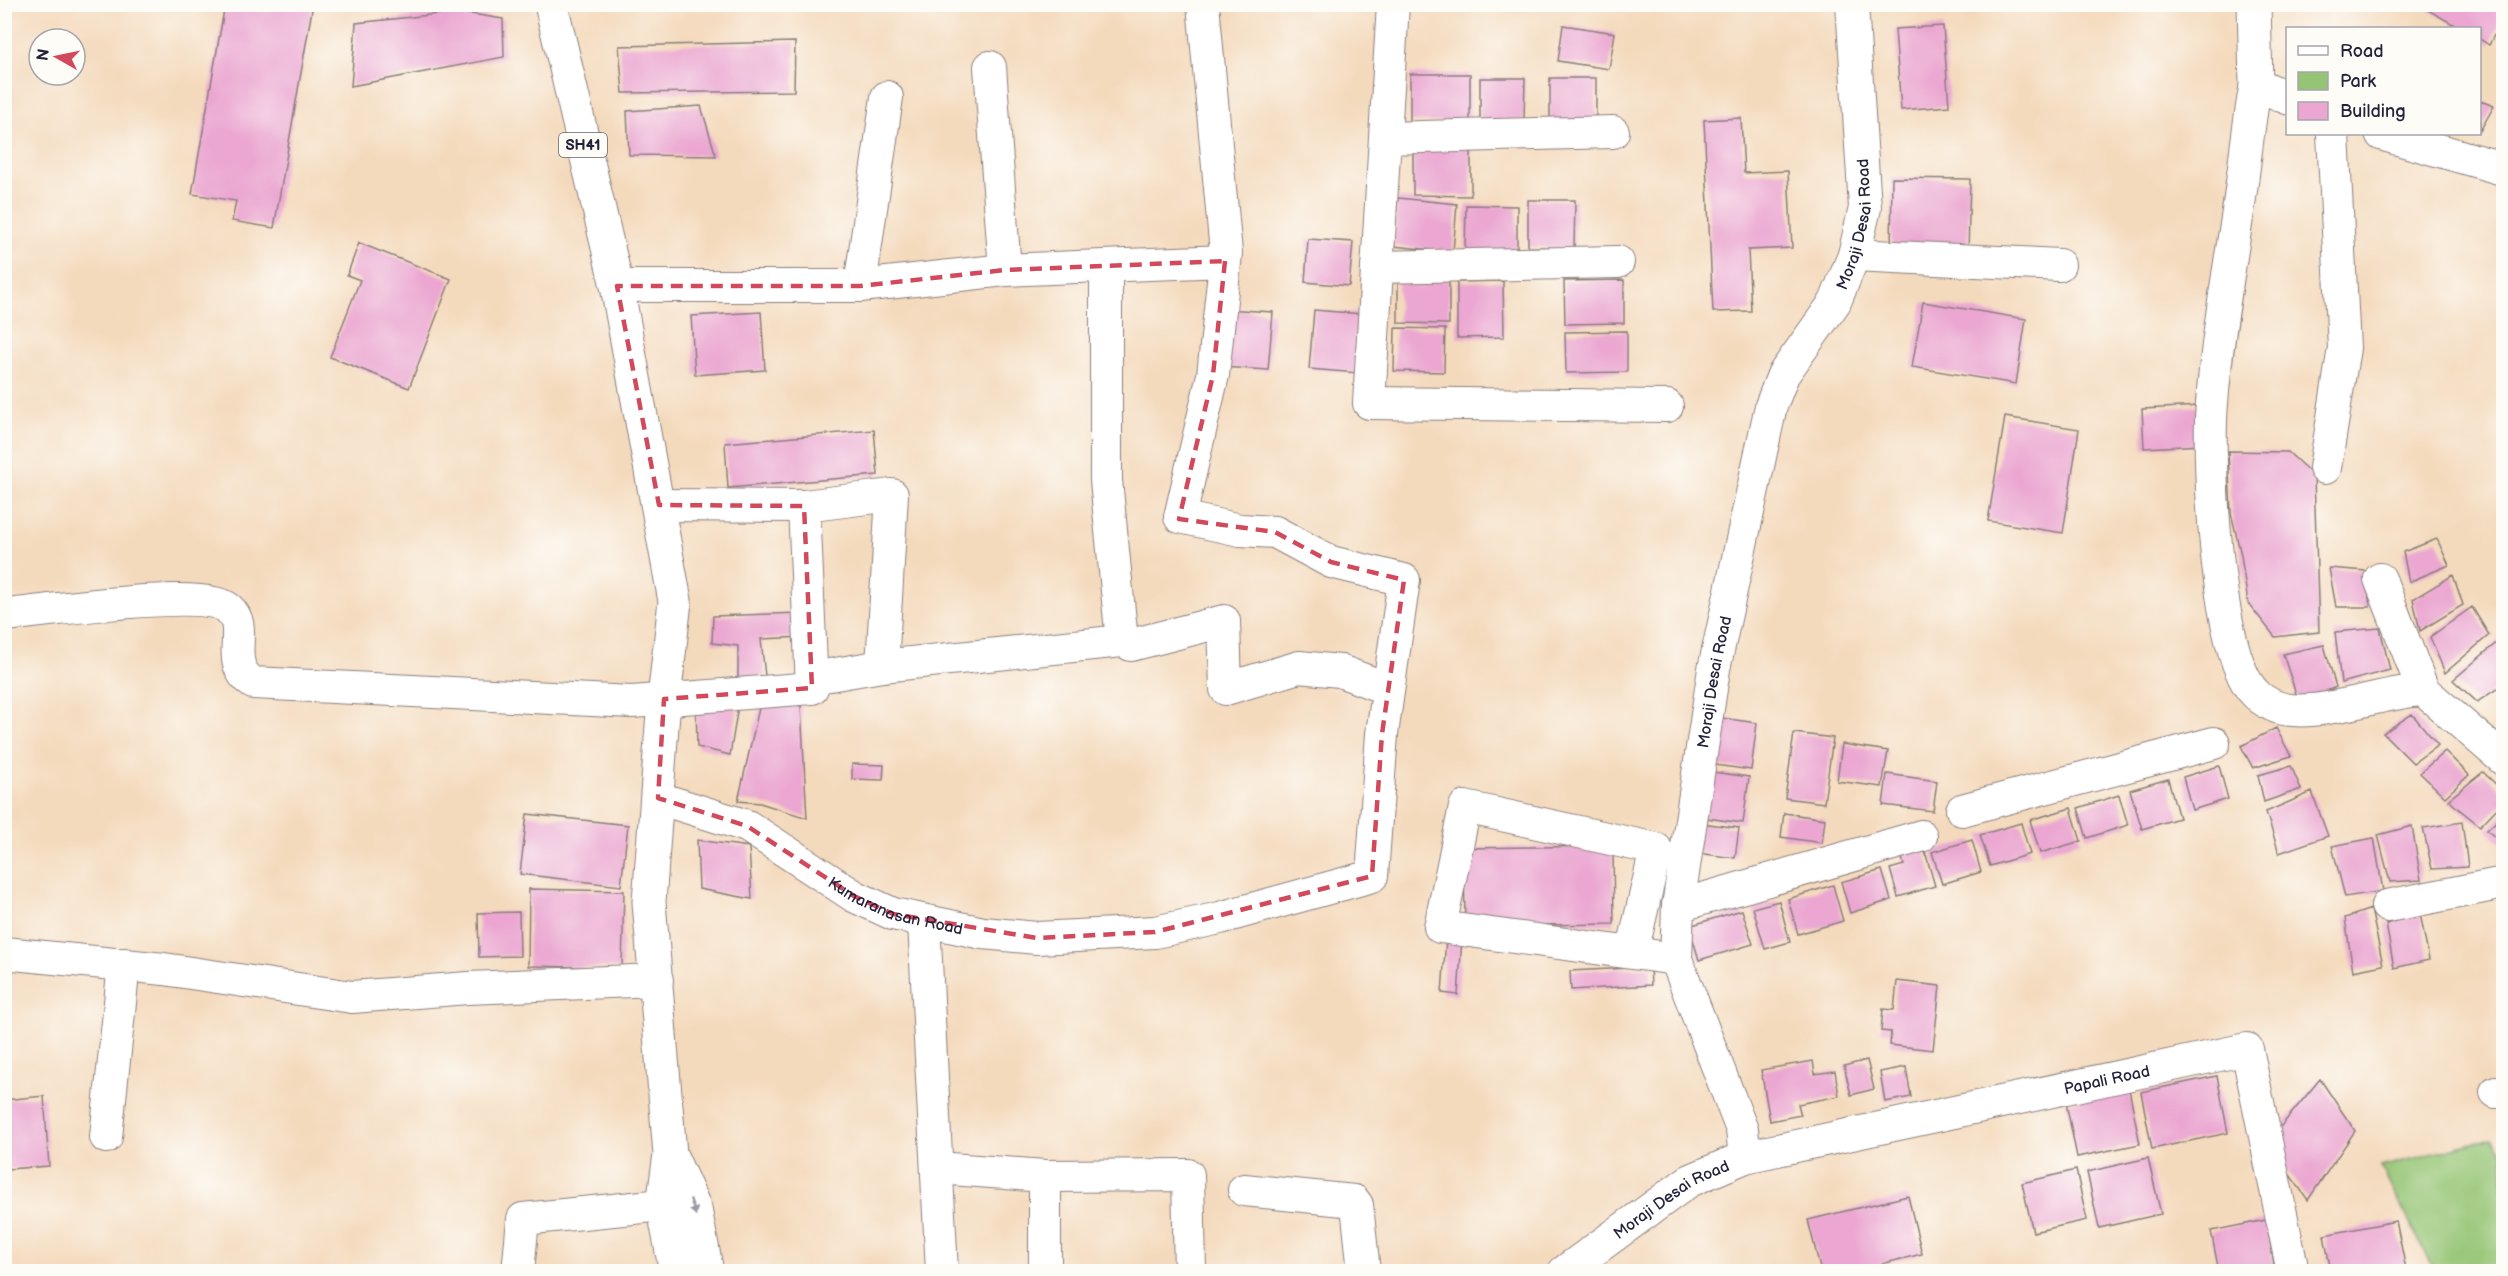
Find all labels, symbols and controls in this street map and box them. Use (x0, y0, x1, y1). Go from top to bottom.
north arrow (27, 27, 87, 87)
legend (2286, 27, 2481, 135)
text: Road (2340, 41, 2384, 62)
text: N (33, 47, 54, 62)
text: Park (2340, 71, 2376, 92)
text: Building (2340, 101, 2406, 122)
road number: SH41 (559, 133, 607, 157)
street label: Moraji Desai Road (1833, 158, 1876, 293)
street label: Moraji Desai Road (1694, 614, 1736, 750)
street label: Kumaranasan Road (824, 874, 964, 939)
street label: Papali Road (2062, 1062, 2152, 1099)
street label: Moraji Desai Road (1610, 1157, 1732, 1244)
one-way arrow (689, 1199, 698, 1217)

